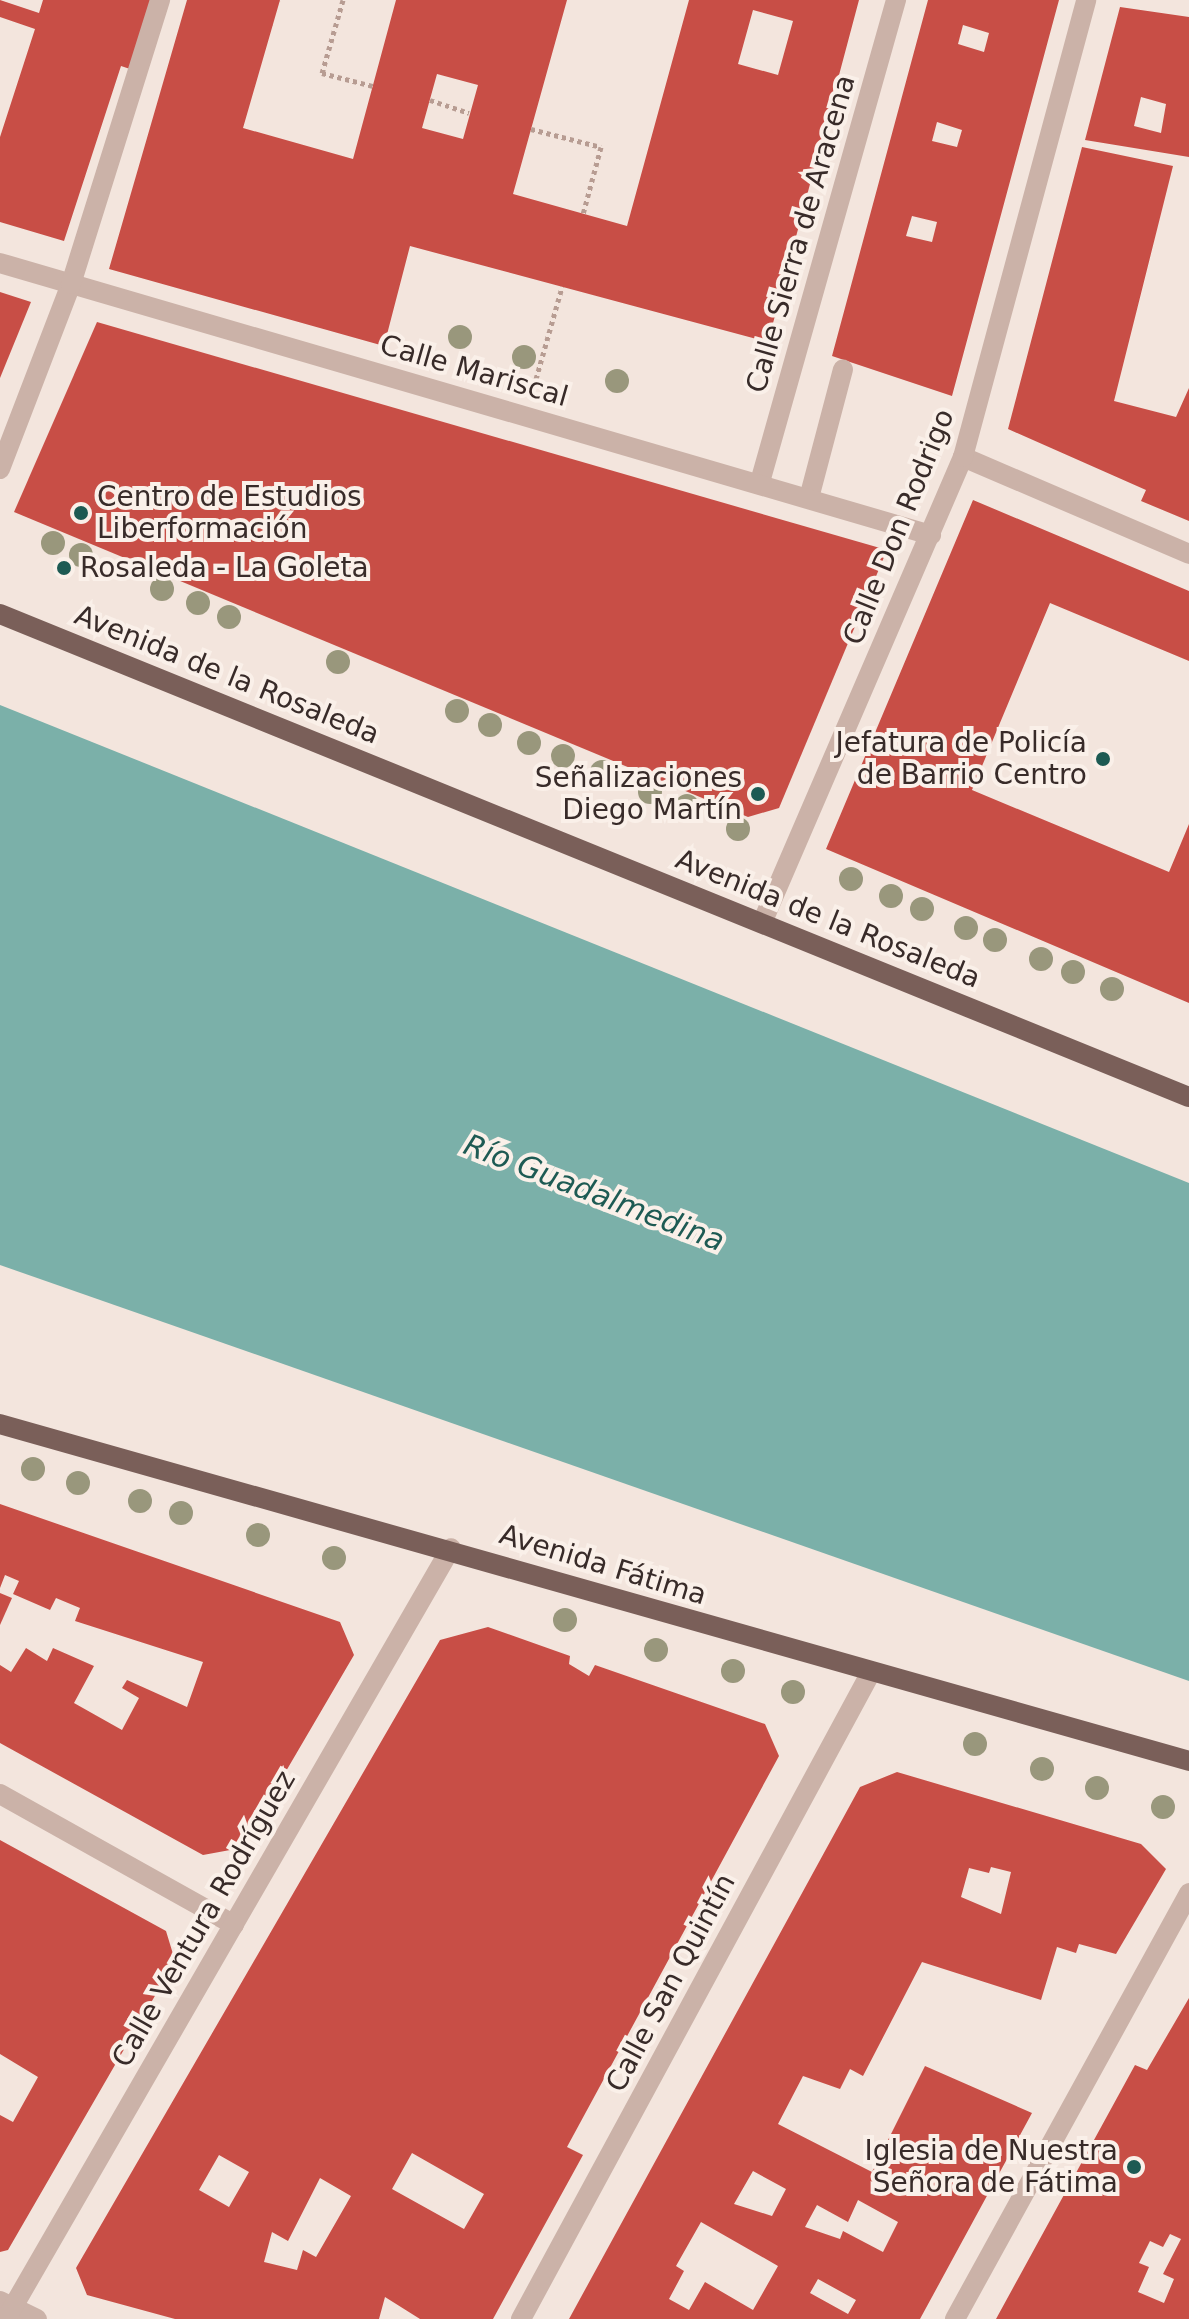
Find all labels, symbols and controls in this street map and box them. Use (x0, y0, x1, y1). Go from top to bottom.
street label: Calle Sierra de Aracena (740, 71, 862, 397)
street label: Calle Mariscal (376, 328, 572, 414)
street label: Calle Don Rodrigo (836, 404, 962, 650)
place label: Centro de Estudios Liberformación (97, 480, 362, 546)
marker: Centro de Estudios Liberformación (72, 504, 90, 522)
place label: Rosaleda - La Goleta (80, 551, 369, 585)
marker: Rosaleda - La Goleta (55, 559, 73, 577)
street label: Avenida de la Rosaleda (70, 598, 384, 752)
place label: Jefatura de Policía de Barrio Centro (835, 726, 1087, 792)
marker: Jefatura de Policía de Barrio Centro (1094, 750, 1112, 768)
place label: Señalizaciones Diego Martín (535, 761, 742, 827)
marker: Señalizaciones Diego Martín (749, 785, 767, 803)
street label: Avenida de la Rosaleda (671, 842, 985, 996)
water label: Río Guadalmedina (459, 1127, 729, 1259)
street label: Avenida Fátima (495, 1518, 711, 1612)
street label: Calle Ventura Rodríguez (105, 1765, 303, 2073)
street label: Calle San Quintín (599, 1868, 743, 2098)
place label: Iglesia de Nuestra Señora de Fátima (864, 2134, 1118, 2200)
marker: Iglesia de Nuestra Señora de Fátima (1125, 2158, 1143, 2176)

